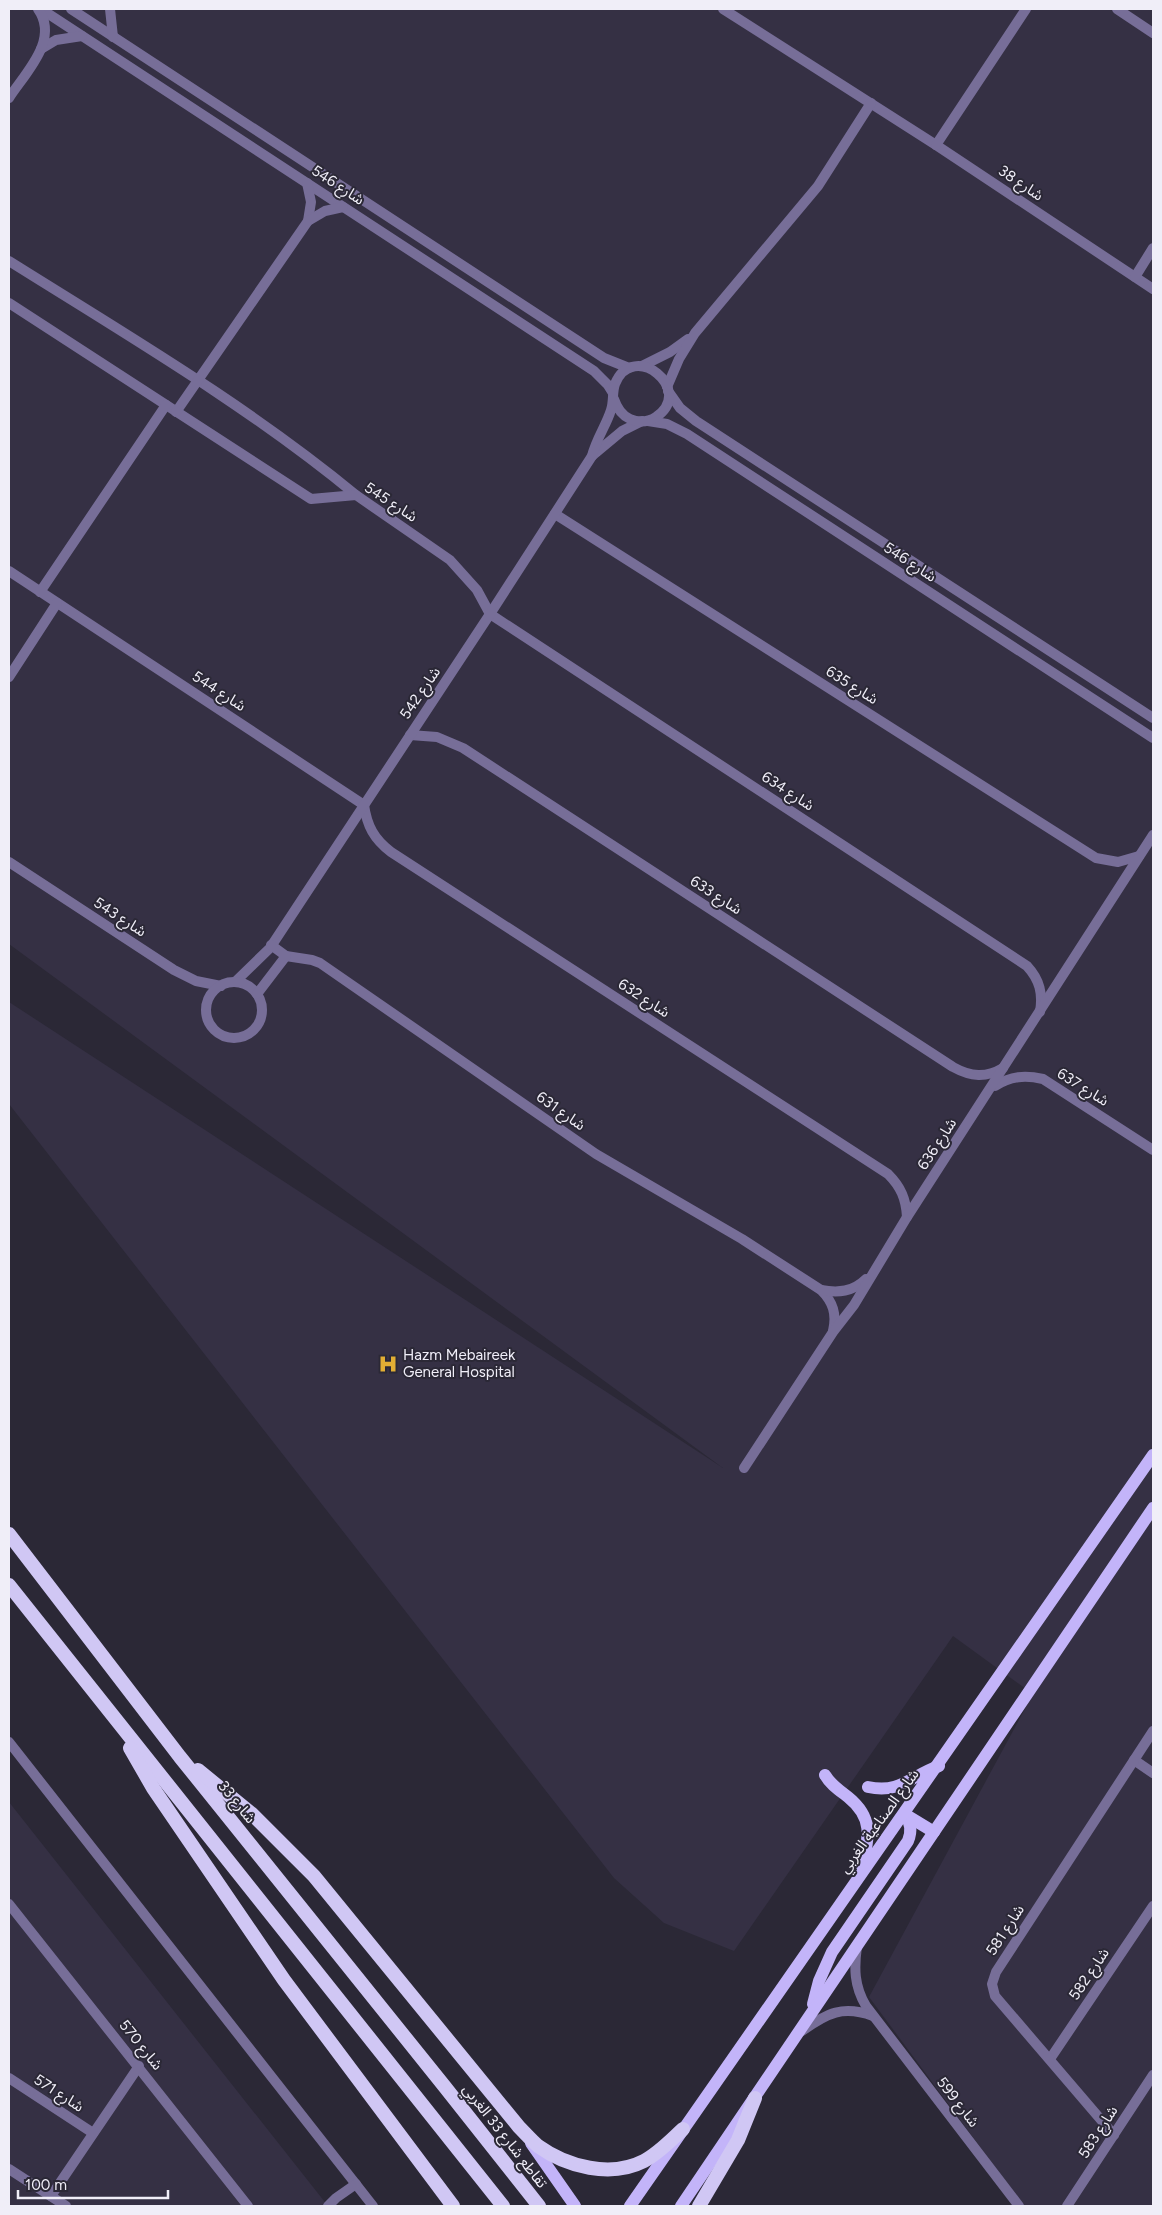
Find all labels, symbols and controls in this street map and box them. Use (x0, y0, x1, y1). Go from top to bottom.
street label: شارع 546 (307, 161, 368, 211)
street label: شارع 38 (993, 161, 1047, 207)
street label: شارع 545 (360, 478, 421, 528)
street label: شارع 546 (879, 538, 940, 588)
street label: شارع 635 (821, 662, 882, 711)
street label: شارع 542 (396, 663, 447, 724)
street label: شارع 544 (187, 667, 249, 718)
street label: شارع 634 (757, 767, 818, 817)
street label: شارع 633 (685, 872, 745, 921)
street label: شارع 543 (89, 893, 150, 943)
street label: شارع 632 (613, 975, 673, 1024)
street label: شارع 637 (1052, 1064, 1112, 1113)
street label: شارع 631 (531, 1088, 589, 1137)
street label: شارع 636 (914, 1115, 963, 1175)
place label: Hazm Mebaireek General Hospital (403, 1346, 516, 1381)
hospital icon: Hazm Mebaireek General Hospital (377, 1353, 399, 1375)
street label: شارع الصناعية الغربي (835, 1765, 925, 1878)
street label: شارع 33 (212, 1777, 260, 1829)
street label: شارع 581 (982, 1901, 1031, 1960)
street label: شارع 582 (1065, 1944, 1116, 2005)
street label: شارع 570 (113, 2016, 167, 2076)
street label: شارع 571 (29, 2070, 88, 2118)
street label: شارع 599 (931, 2073, 983, 2133)
street label: تقاطع شارع 33 الغربي (456, 2080, 551, 2193)
street label: شارع 583 (1074, 2102, 1124, 2163)
scale bar (18, 2168, 168, 2200)
text: 100 m (25, 2176, 67, 2194)

